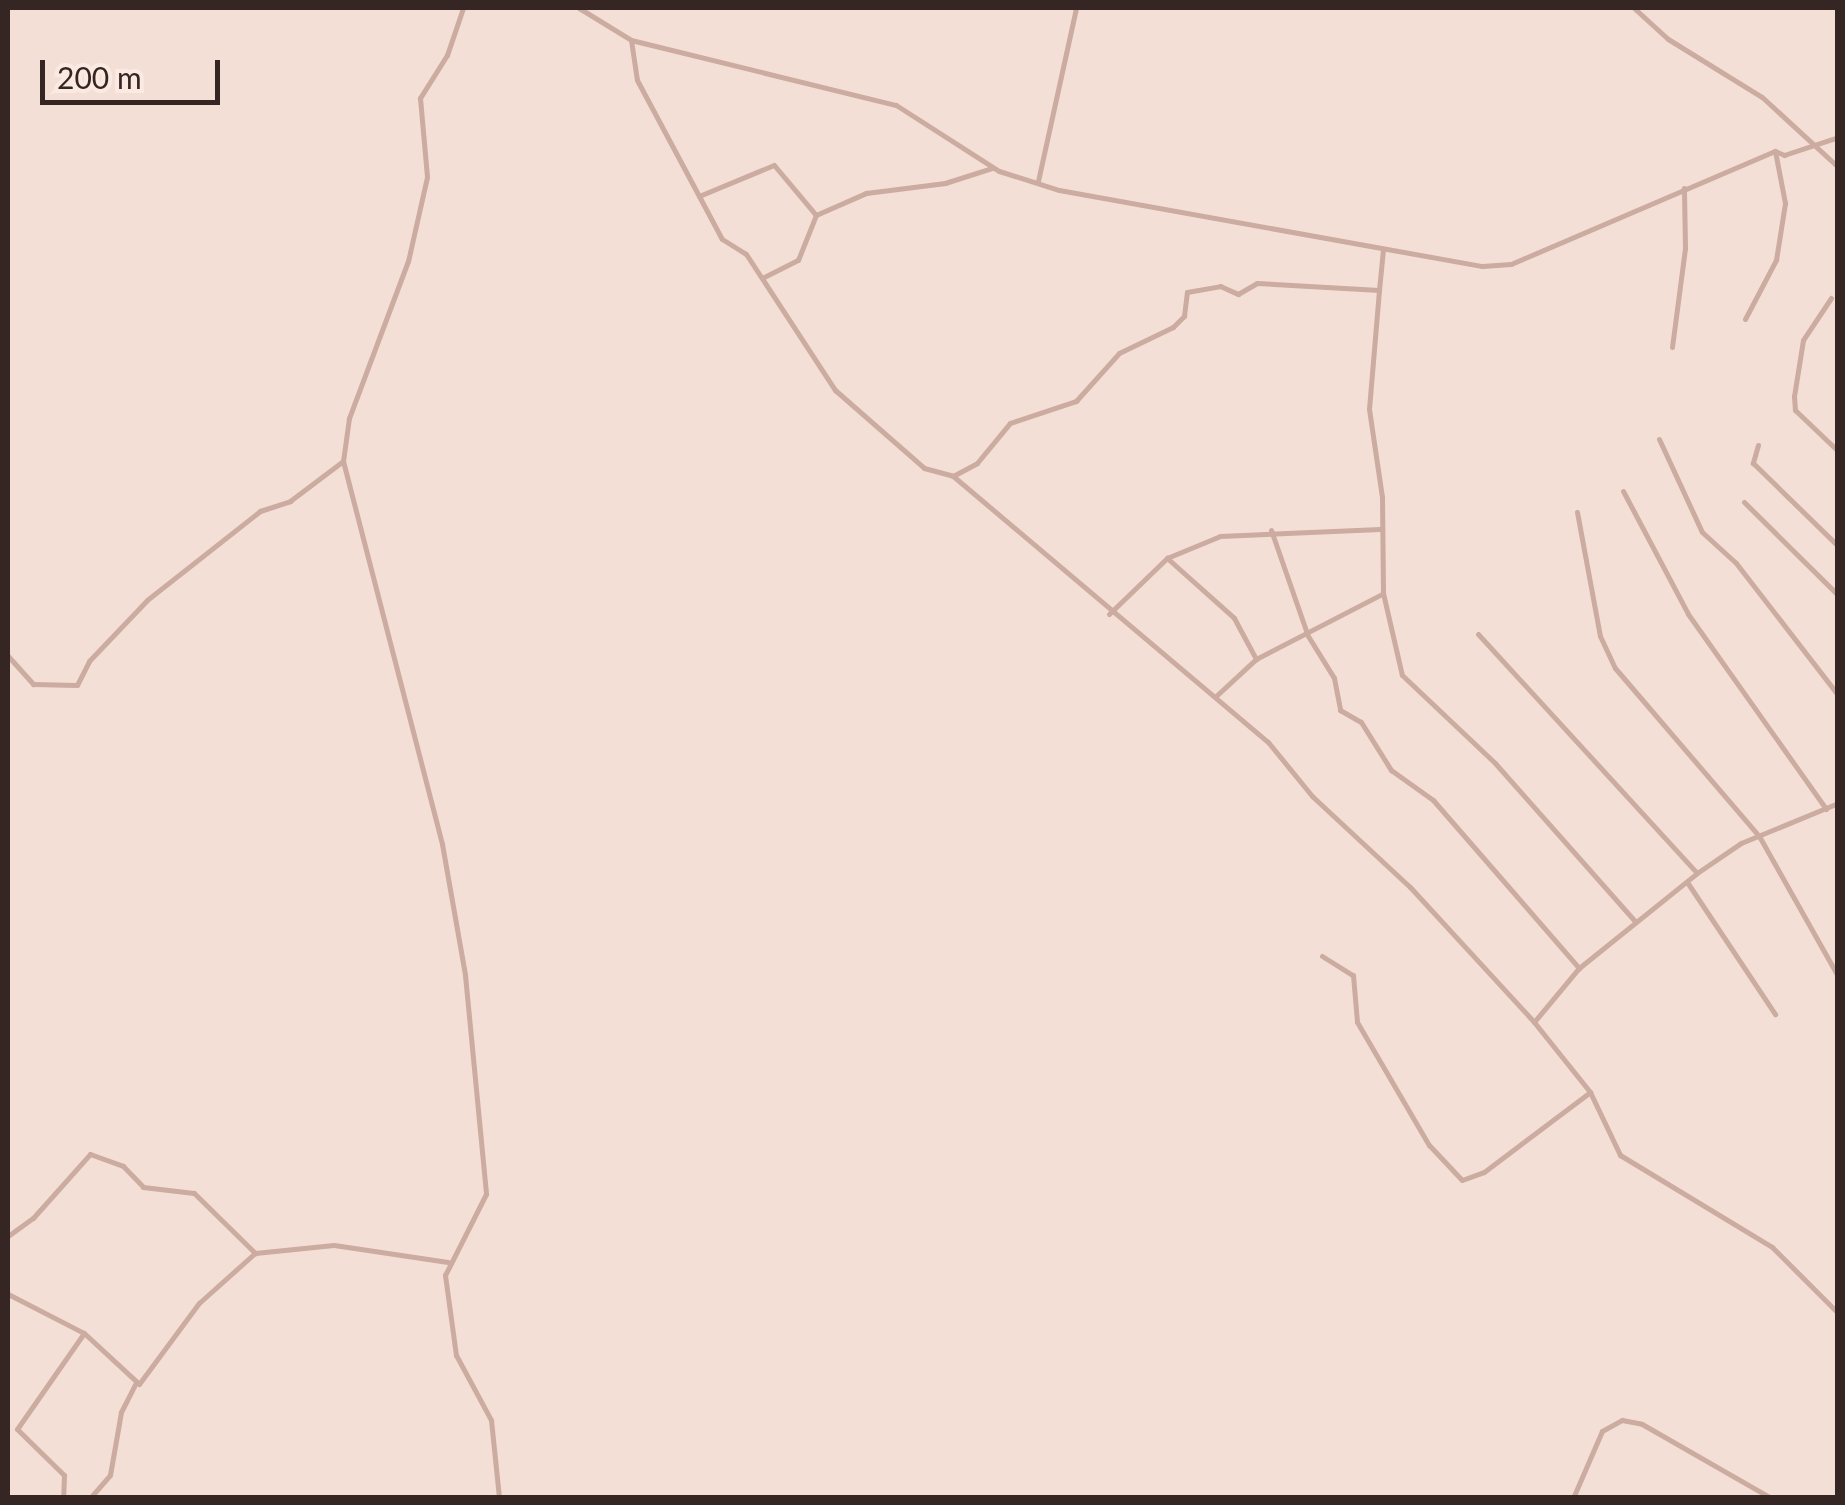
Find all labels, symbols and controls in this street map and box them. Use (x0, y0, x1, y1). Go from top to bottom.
scale bar (45, 40, 225, 102)
text: 200 m (57, 59, 142, 95)

